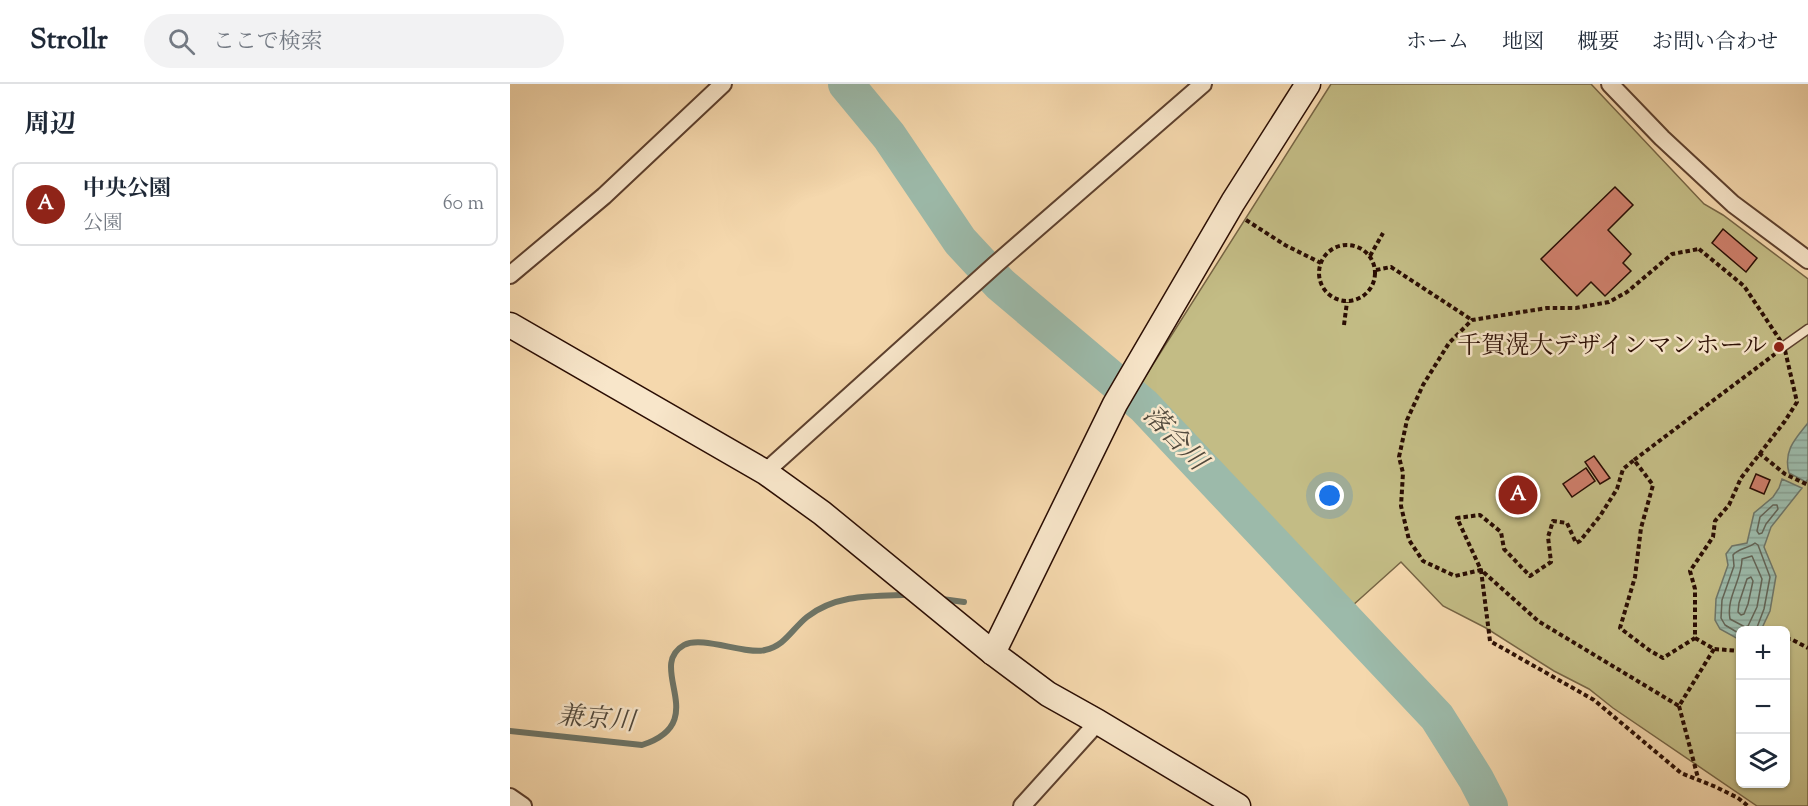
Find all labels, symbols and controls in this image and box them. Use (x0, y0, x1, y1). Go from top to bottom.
search box (144, 14, 564, 68)
text: Strollr (30, 21, 108, 61)
icon: search (165, 25, 198, 58)
text: ここで検索 (213, 27, 323, 59)
text: ホーム (1406, 28, 1469, 58)
text: 地図 (1502, 28, 1544, 58)
text: 概要 (1577, 28, 1619, 58)
text: お問い合わせ (1652, 28, 1778, 58)
text: 周辺 (24, 107, 76, 144)
text: 中央公園 (83, 174, 171, 206)
text: A (37, 190, 54, 219)
text: 60 m (443, 190, 484, 219)
text: 公園 (83, 210, 123, 239)
place label: 千賀滉大デザインマンホール (1457, 330, 1767, 364)
marker: 千賀滉大デザインマンホール (1772, 340, 1786, 354)
water label: 落合川 (1134, 398, 1216, 482)
pin: A (1498, 472, 1538, 518)
your location (1315, 481, 1344, 510)
map controls (1736, 626, 1790, 788)
button: + (1736, 626, 1790, 680)
button: − (1736, 680, 1790, 734)
water label: 兼京川 (556, 698, 639, 742)
button: layers (1736, 734, 1790, 788)

